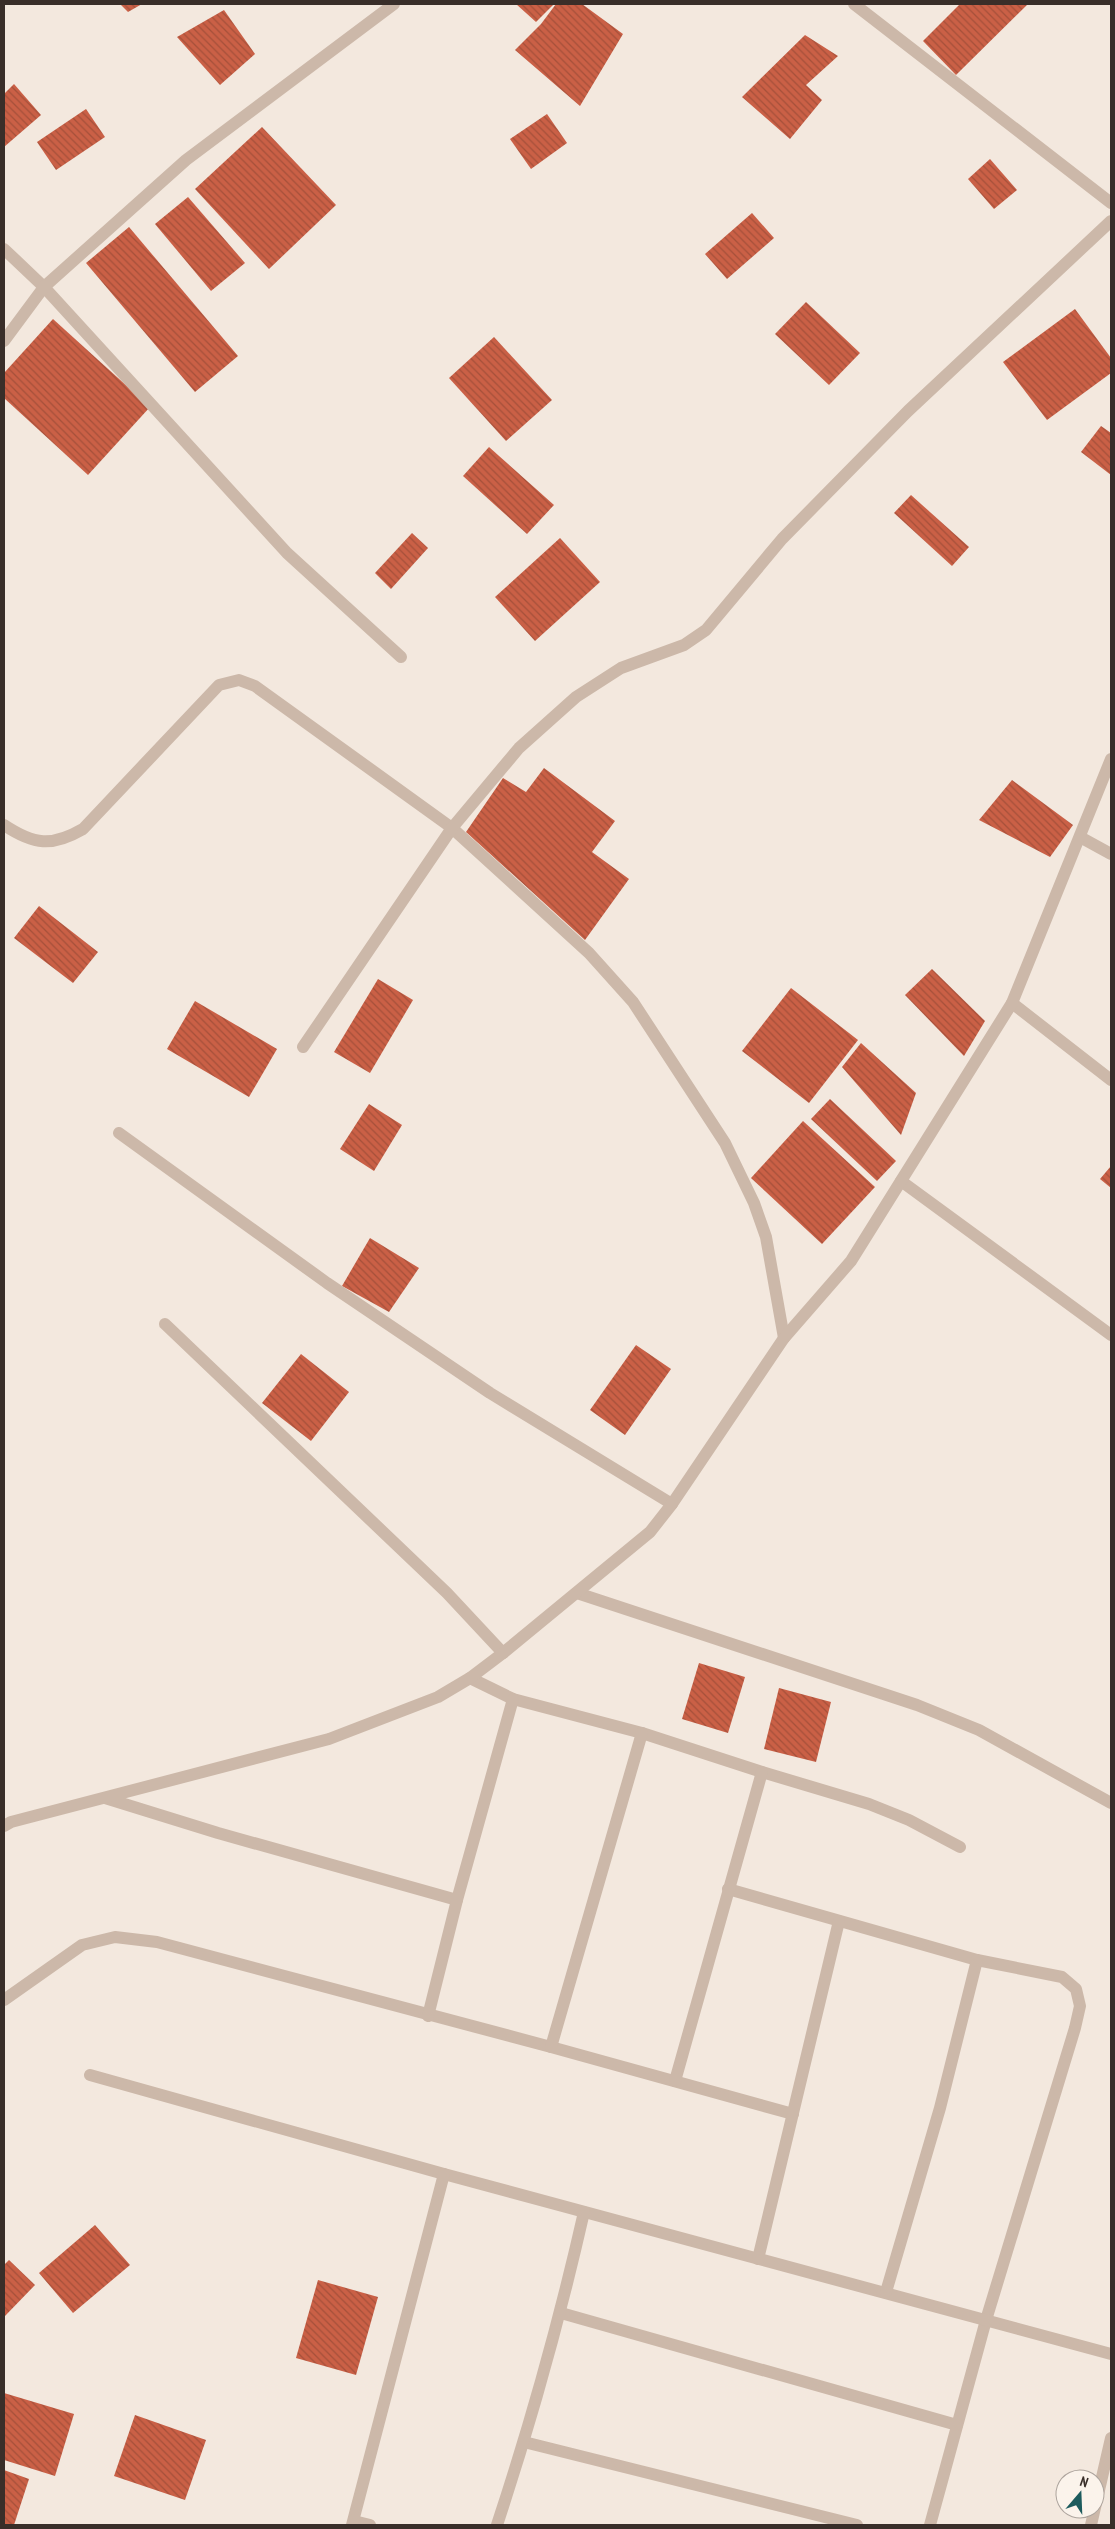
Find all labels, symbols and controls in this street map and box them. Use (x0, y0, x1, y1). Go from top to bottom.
north arrow (1055, 2469, 1105, 2519)
text: N (1078, 2472, 1091, 2491)

